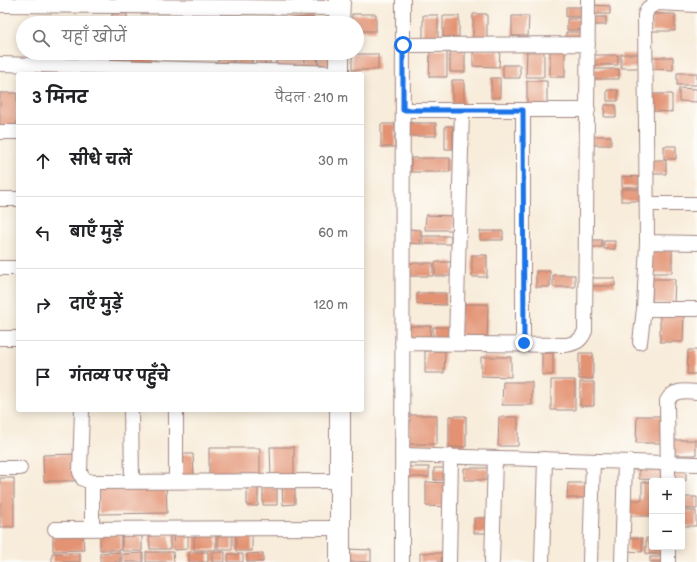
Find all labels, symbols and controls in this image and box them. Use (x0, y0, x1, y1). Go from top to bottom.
search box (16, 16, 364, 60)
icon: search (30, 27, 52, 49)
text: यहाँ खोजें (62, 28, 127, 47)
route start (394, 36, 412, 54)
text: 3 मिनट (32, 88, 88, 108)
text: पैदल · 210 m (275, 90, 348, 106)
icon: ahead (32, 150, 54, 172)
text: सीधे चलें (70, 151, 132, 170)
text: 30 m (318, 153, 348, 169)
icon: left (32, 222, 54, 244)
text: बाएँ मुड़ें (70, 223, 123, 242)
text: 60 m (318, 225, 348, 241)
icon: right (32, 294, 54, 316)
text: दाएँ मुड़ें (70, 295, 122, 314)
text: 120 m (313, 297, 348, 313)
route end (515, 334, 533, 352)
icon: arrive (32, 366, 54, 388)
text: गंतव्य पर पहुँचे (70, 367, 169, 386)
map controls (649, 478, 685, 550)
button: + (649, 478, 685, 514)
button: − (649, 514, 685, 550)

